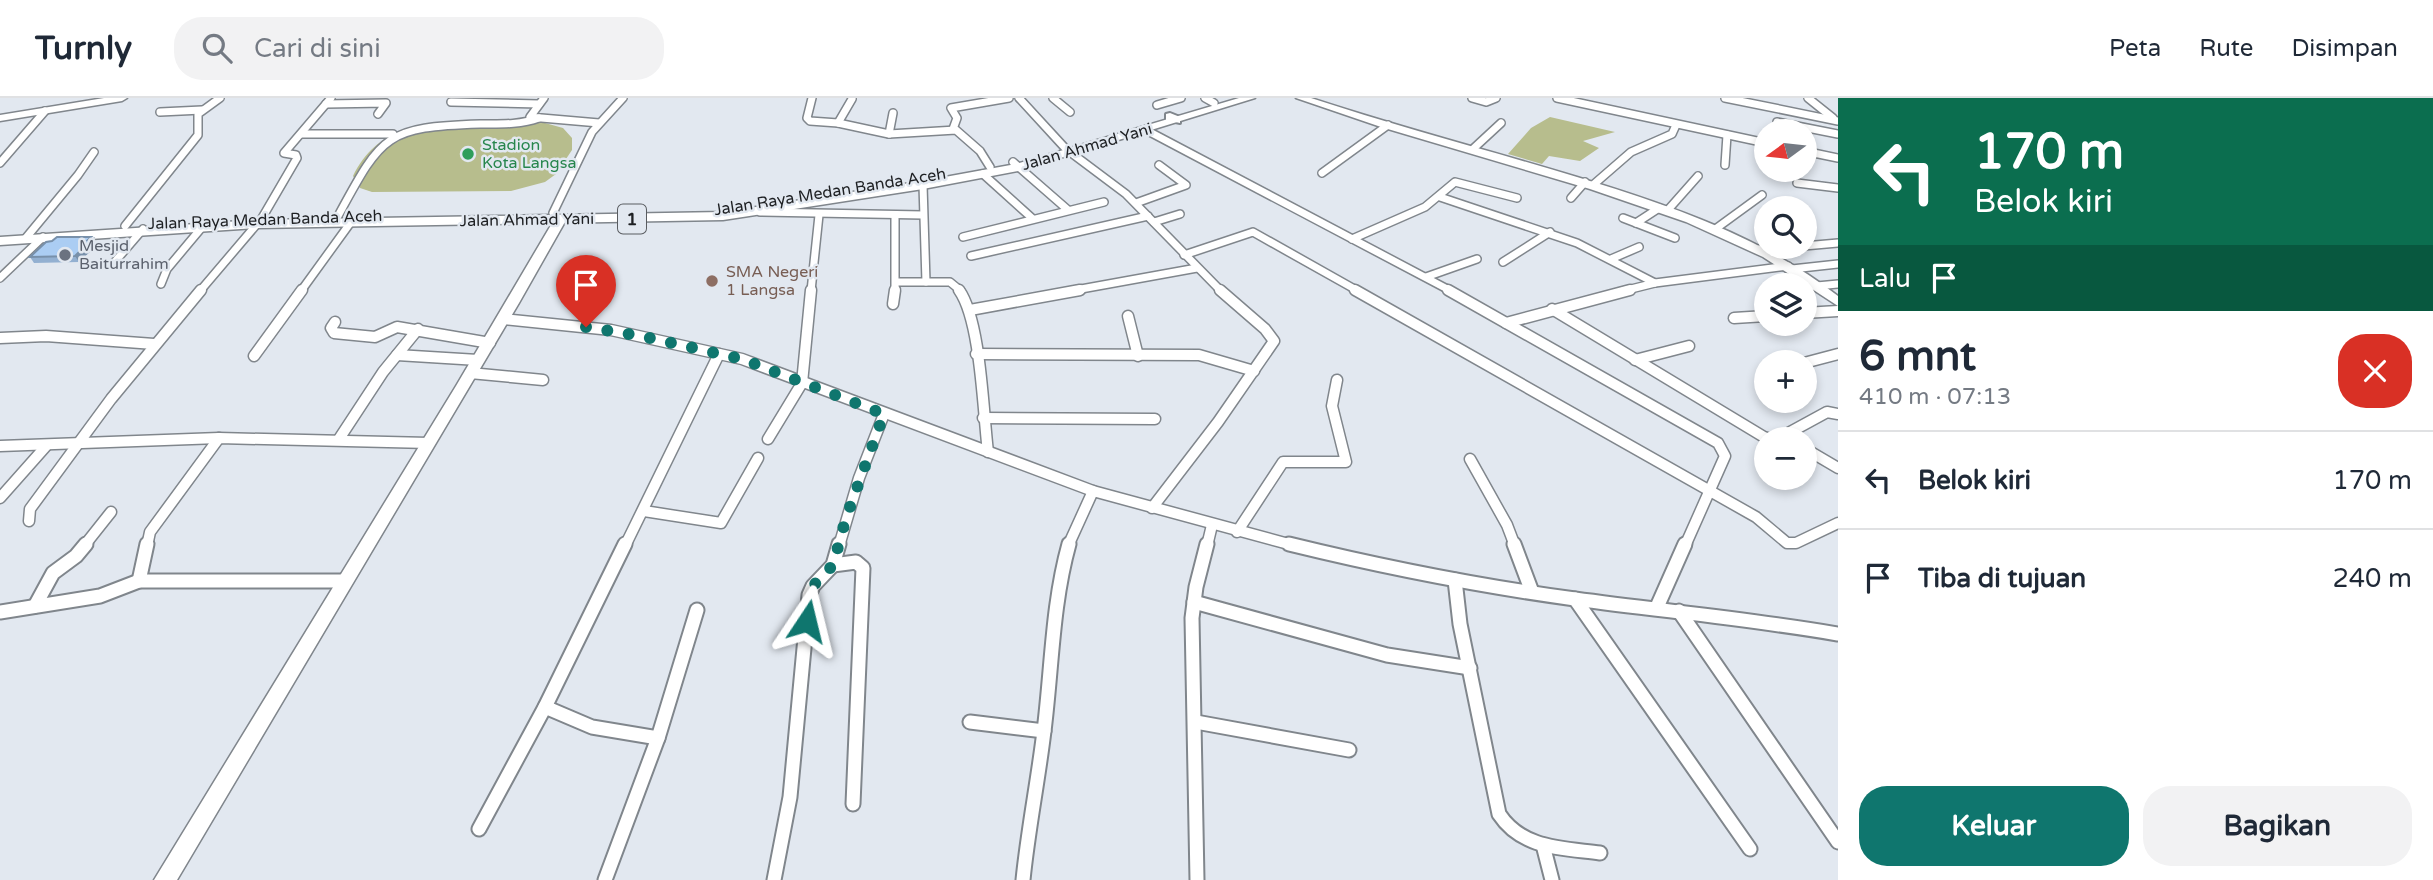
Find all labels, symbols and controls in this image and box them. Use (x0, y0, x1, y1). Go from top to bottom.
search box (174, 17, 664, 80)
text: Turnly (35, 29, 132, 68)
icon: search (198, 29, 236, 67)
text: Cari di sini (254, 33, 381, 64)
text: Peta (2109, 34, 2161, 63)
text: Rute (2199, 34, 2253, 63)
text: Disimpan (2291, 34, 2398, 63)
street label: Jalan Ahmad Yani (1020, 119, 1154, 175)
north arrow (1754, 119, 1816, 182)
map controls (1754, 119, 1817, 490)
text: 170 m (1974, 123, 2124, 182)
icon: left (1859, 126, 1950, 217)
place label: Stadion Kota Langsa (482, 135, 576, 173)
marker: Stadion Kota Langsa (460, 146, 476, 162)
street label: Jalan Raya Medan Banda Aceh (713, 164, 947, 220)
text: Belok kiri (1974, 183, 2113, 221)
button: search (1754, 196, 1817, 259)
road number: 1 (618, 204, 646, 234)
street label: Jalan Raya Medan Banda Aceh (147, 206, 383, 234)
street label: Jalan Ahmad Yani (460, 209, 594, 231)
place label: Mesjid Baiturrahim (79, 236, 169, 274)
marker: Mesjid Baiturrahim (57, 247, 73, 263)
pin (556, 255, 616, 327)
icon: arrive (1925, 259, 1963, 297)
place label: SMA Negeri 1 Langsa (726, 262, 818, 300)
text: Lalu (1859, 263, 1911, 294)
icon: arrive (567, 266, 605, 304)
marker: SMA Negeri 1 Langsa (704, 273, 720, 289)
button: layers (1754, 273, 1817, 336)
text: 6 mnt (1859, 331, 1976, 382)
button: close (2338, 334, 2412, 408)
button: + (1754, 350, 1817, 413)
text: 410 m · 07:13 (1859, 383, 2011, 411)
button: − (1754, 427, 1817, 490)
icon: left (1859, 461, 1897, 499)
text: Belok kiri (1918, 465, 2031, 496)
text: 170 m (2332, 465, 2412, 496)
icon: arrive (1859, 559, 1897, 597)
text: Tiba di tujuan (1918, 563, 2086, 594)
text: 240 m (2332, 563, 2412, 594)
position arrow (770, 584, 844, 658)
button: Keluar (1859, 786, 2129, 866)
button: Bagikan (2143, 786, 2412, 866)

